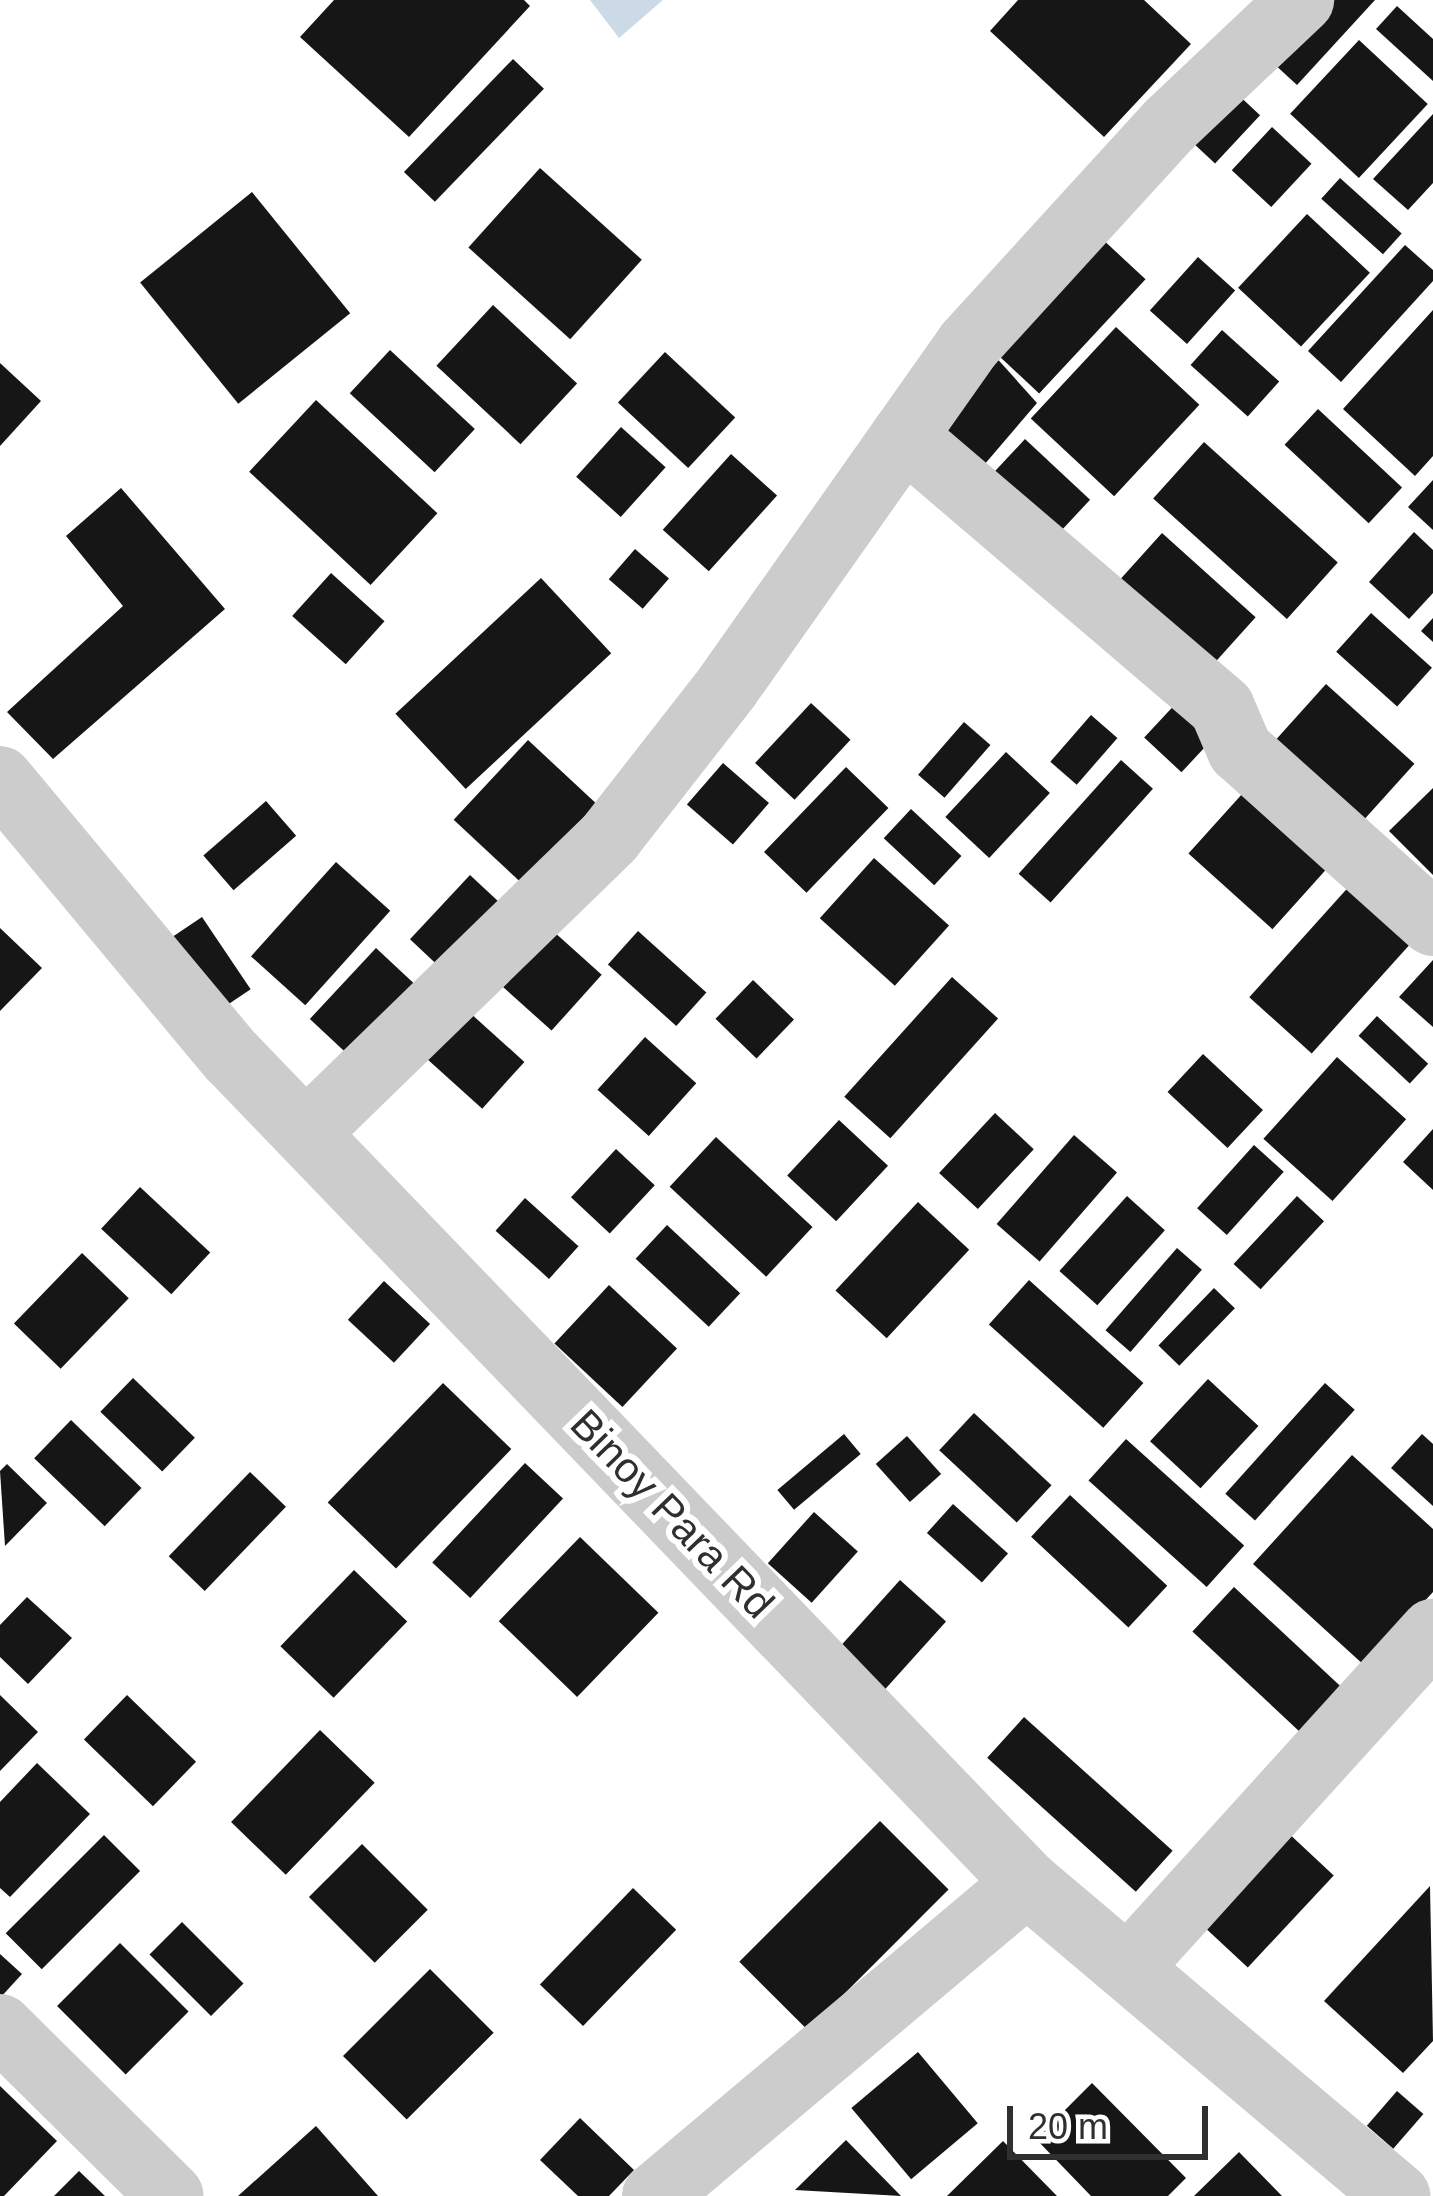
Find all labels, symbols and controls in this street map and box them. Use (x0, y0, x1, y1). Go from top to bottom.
street label: Binoy Para Rd (560, 1399, 784, 1629)
scale bar (1013, 2082, 1214, 2156)
text: 20 m (1028, 2106, 1108, 2147)

